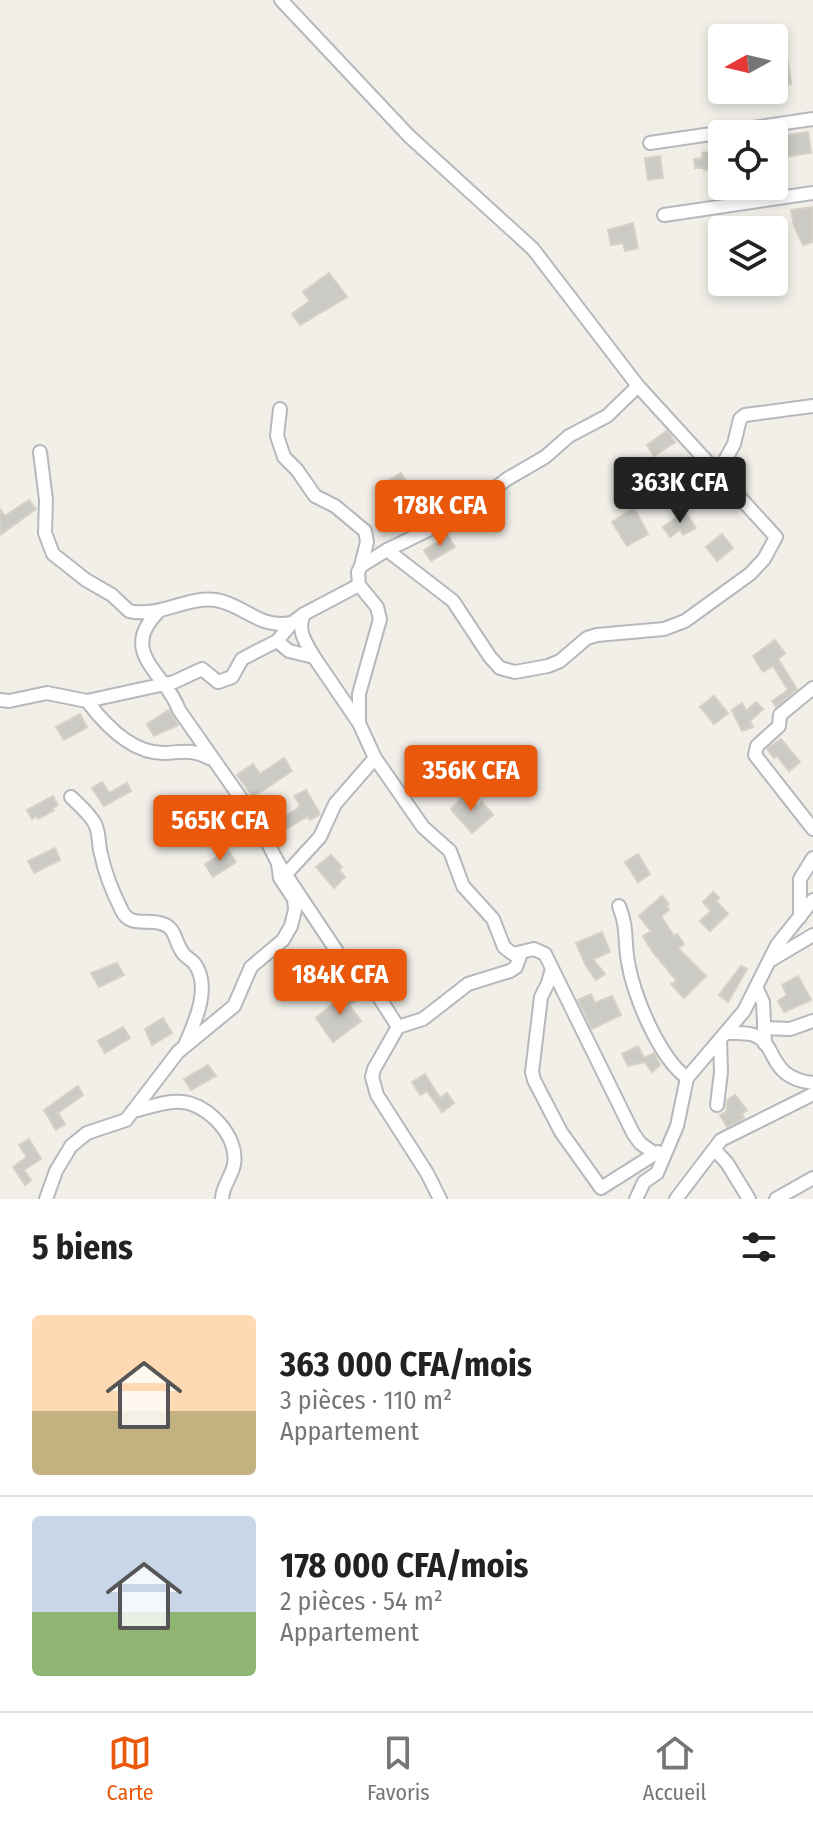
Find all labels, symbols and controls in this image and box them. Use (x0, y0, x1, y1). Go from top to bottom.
north arrow (708, 24, 788, 104)
map controls (708, 24, 788, 296)
button: locate (708, 120, 788, 200)
button: layers (708, 216, 788, 296)
pin: 363K CFA (597, 457, 763, 525)
text: 363K CFA (632, 467, 728, 498)
pin: 178K CFA (357, 480, 523, 548)
text: 178K CFA (393, 490, 487, 521)
pin: 356K CFA (388, 745, 554, 813)
text: 356K CFA (422, 755, 520, 786)
pin: 565K CFA (137, 795, 303, 863)
text: 565K CFA (171, 805, 269, 836)
pin: 184K CFA (257, 949, 423, 1017)
text: 184K CFA (292, 959, 388, 990)
icon: filters (737, 1225, 781, 1269)
text: 5 biens (32, 1227, 133, 1268)
text: 363 000 CFA/mois (280, 1344, 532, 1385)
icon: home (96, 1347, 192, 1443)
text: 3 pièces · 110 m² (280, 1385, 452, 1416)
text: Appartement (280, 1416, 419, 1447)
text: 178 000 CFA/mois (280, 1545, 528, 1586)
icon: home (96, 1548, 192, 1644)
text: 2 pièces · 54 m² (280, 1586, 443, 1617)
text: Appartement (280, 1617, 419, 1648)
tab: Carte (107, 1731, 154, 1806)
tab: Favoris (367, 1731, 430, 1806)
tab: Accueil (643, 1731, 706, 1806)

